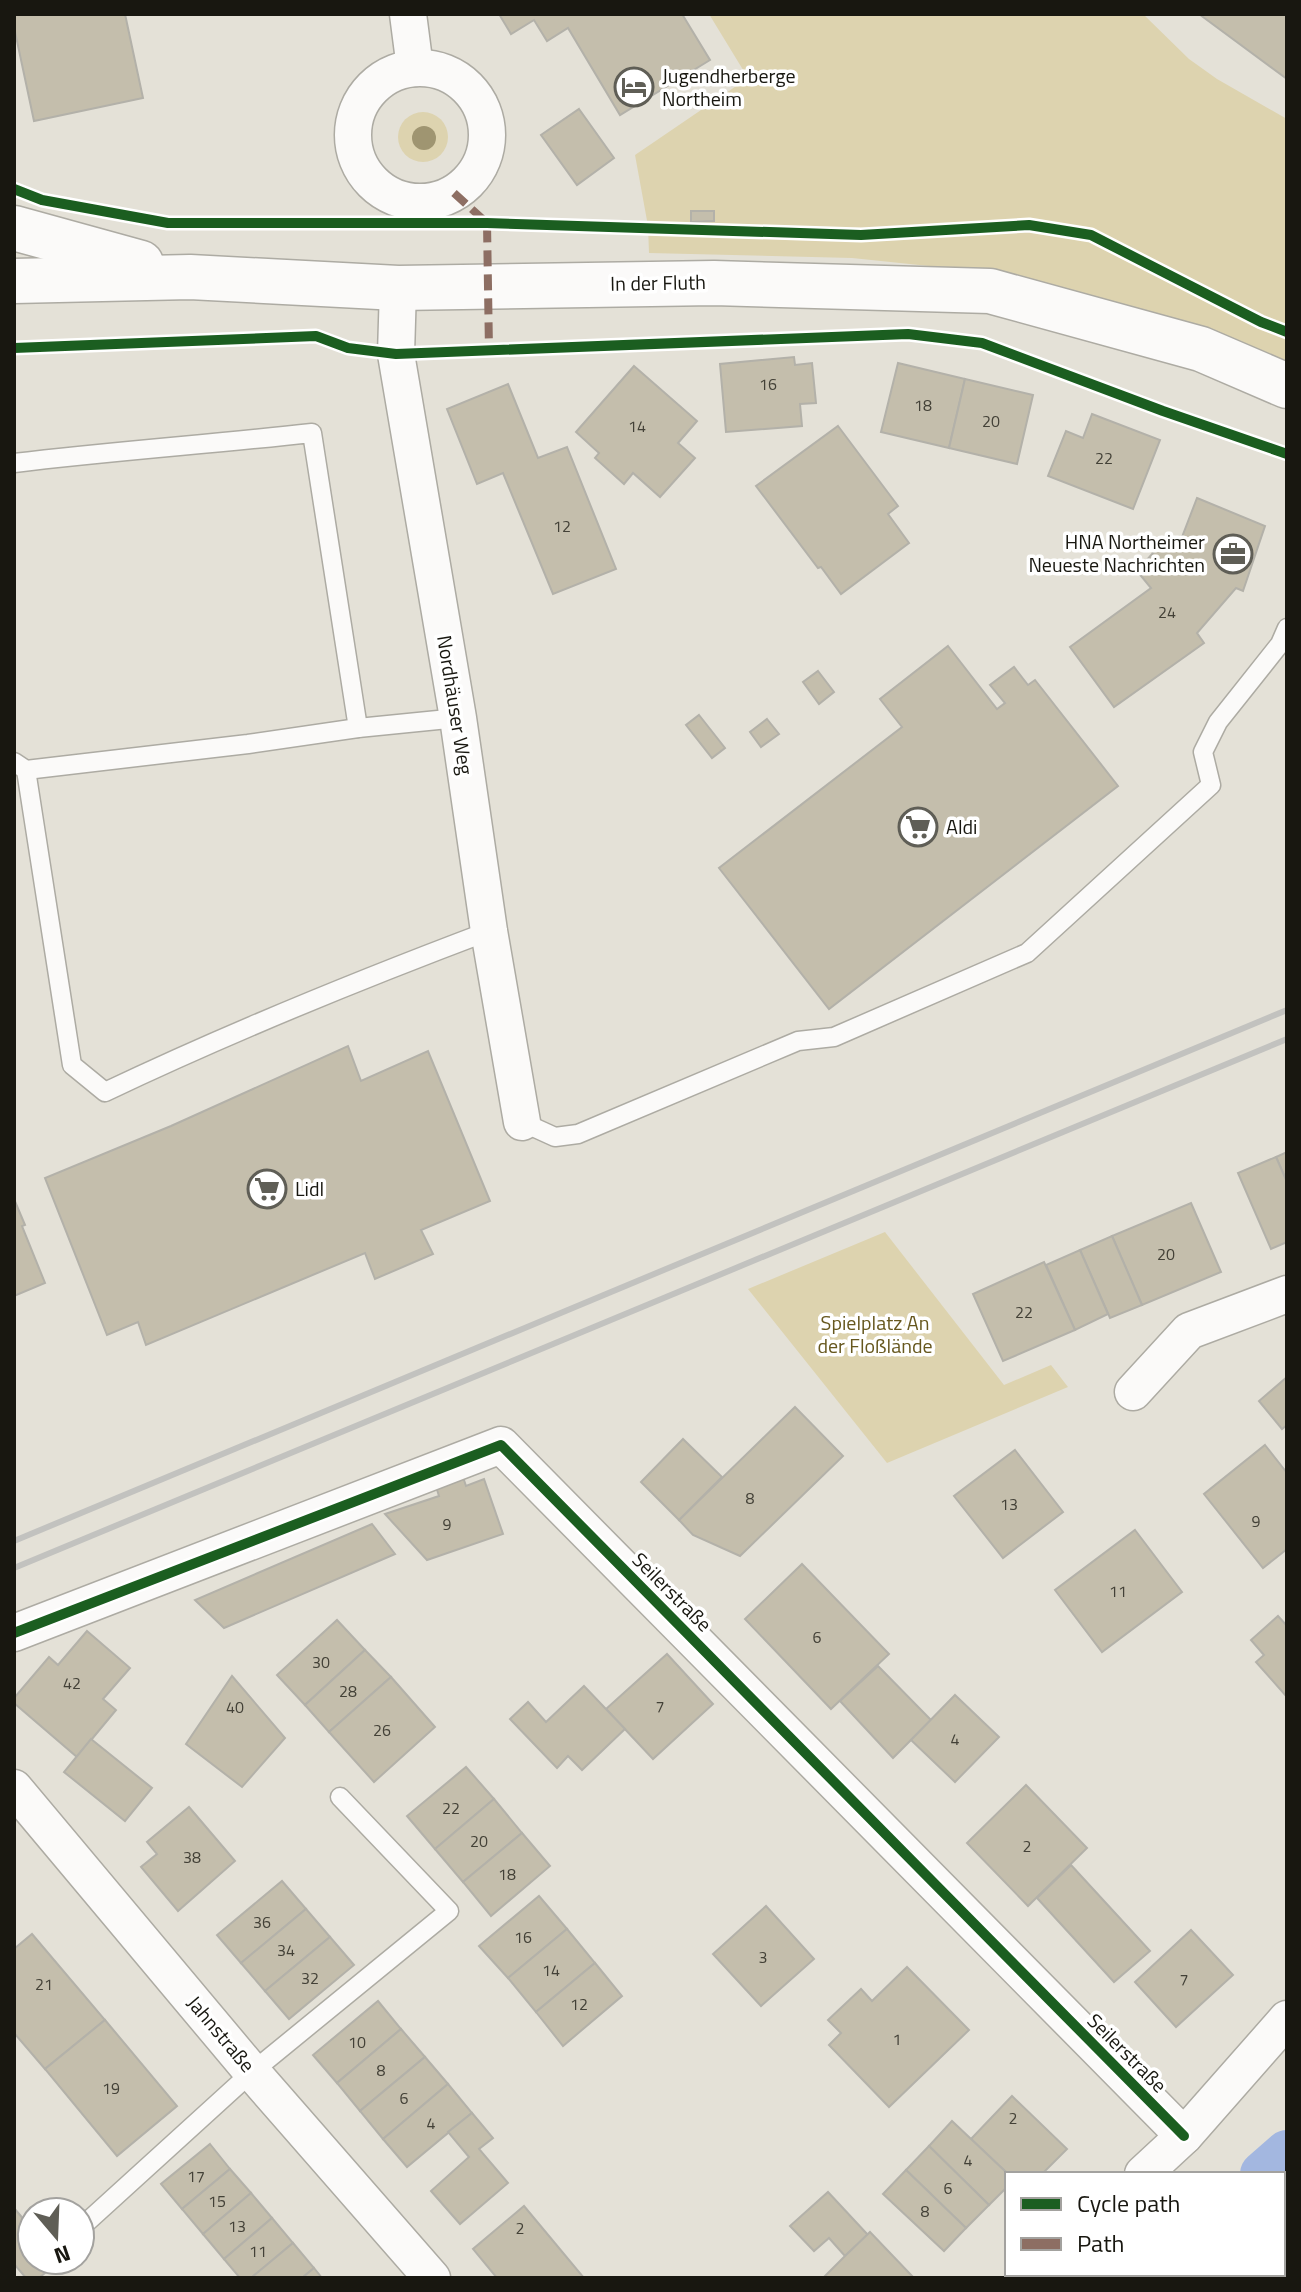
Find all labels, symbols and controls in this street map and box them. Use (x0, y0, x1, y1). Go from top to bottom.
place label: Jugendherberge Northeim (662, 60, 796, 114)
hotel icon: Jugendherberge Northeim (613, 66, 655, 108)
street label: In der Fluth (610, 266, 706, 299)
house number: 16 (759, 372, 777, 396)
house number: 18 (914, 393, 932, 417)
house number: 20 (982, 409, 1000, 433)
house number: 14 (628, 414, 646, 438)
house number: 22 (1095, 446, 1113, 470)
house number: 12 (553, 514, 571, 538)
place label: HNA Northeimer Neueste Nachrichten (1028, 526, 1205, 580)
office icon: HNA Northeimer Neueste Nachrichten (1212, 533, 1254, 575)
house number: 24 (1158, 600, 1176, 624)
street label: Nordhäuser Weg (429, 633, 482, 777)
supermarket icon: Aldi (897, 806, 939, 848)
place label: Aldi (946, 811, 978, 842)
supermarket icon: Lidl (246, 1168, 288, 1210)
place label: Lidl (295, 1173, 324, 1204)
house number: 20 (1157, 1242, 1175, 1266)
house number: 22 (1015, 1300, 1033, 1324)
park label: Spielplatz An der Floßlände (817, 1307, 933, 1361)
house number: 8 (746, 1486, 755, 1510)
house number: 13 (1000, 1492, 1018, 1516)
house number: 9 (1252, 1509, 1261, 1533)
house number: 9 (443, 1512, 452, 1536)
street label: Seilerstraße (625, 1545, 719, 1639)
house number: 11 (1109, 1579, 1127, 1603)
house number: 6 (813, 1625, 822, 1649)
house number: 30 (312, 1650, 330, 1674)
house number: 42 (63, 1671, 81, 1695)
house number: 28 (339, 1679, 357, 1703)
house number: 7 (656, 1694, 664, 1718)
house number: 40 (226, 1695, 244, 1719)
house number: 26 (373, 1718, 391, 1742)
house number: 4 (951, 1727, 960, 1751)
house number: 22 (442, 1796, 460, 1820)
house number: 20 (470, 1829, 488, 1853)
house number: 2 (1023, 1834, 1031, 1858)
house number: 38 (183, 1845, 201, 1869)
house number: 18 (498, 1862, 516, 1886)
house number: 36 (253, 1910, 271, 1934)
house number: 16 (514, 1925, 532, 1949)
house number: 34 (277, 1938, 295, 1962)
house number: 3 (759, 1945, 767, 1969)
house number: 14 (542, 1958, 560, 1982)
house number: 32 (301, 1966, 319, 1990)
house number: 7 (1180, 1967, 1188, 1991)
house number: 21 (35, 1972, 53, 1996)
street label: Jahnstraße (180, 1988, 263, 2079)
house number: 12 (570, 1992, 588, 2016)
street label: Seilerstraße (1080, 2006, 1174, 2100)
house number: 1 (893, 2027, 901, 2051)
house number: 10 (348, 2030, 366, 2054)
house number: 8 (377, 2058, 386, 2082)
house number: 19 (102, 2076, 120, 2100)
house number: 6 (400, 2086, 409, 2110)
house number: 2 (1009, 2106, 1017, 2130)
house number: 4 (427, 2111, 436, 2135)
house number: 4 (964, 2148, 973, 2172)
house number: 17 (187, 2164, 205, 2188)
legend (1005, 2172, 1285, 2276)
house number: 6 (944, 2176, 953, 2200)
text: Cycle path (1077, 2185, 1180, 2221)
house number: 15 (208, 2189, 226, 2213)
north arrow (16, 2196, 96, 2276)
house number: 8 (921, 2199, 930, 2223)
house number: 13 (228, 2214, 246, 2238)
house number: 2 (516, 2216, 524, 2240)
text: Path (1077, 2225, 1124, 2261)
text: N (50, 2236, 75, 2273)
house number: 11 (249, 2239, 267, 2263)

